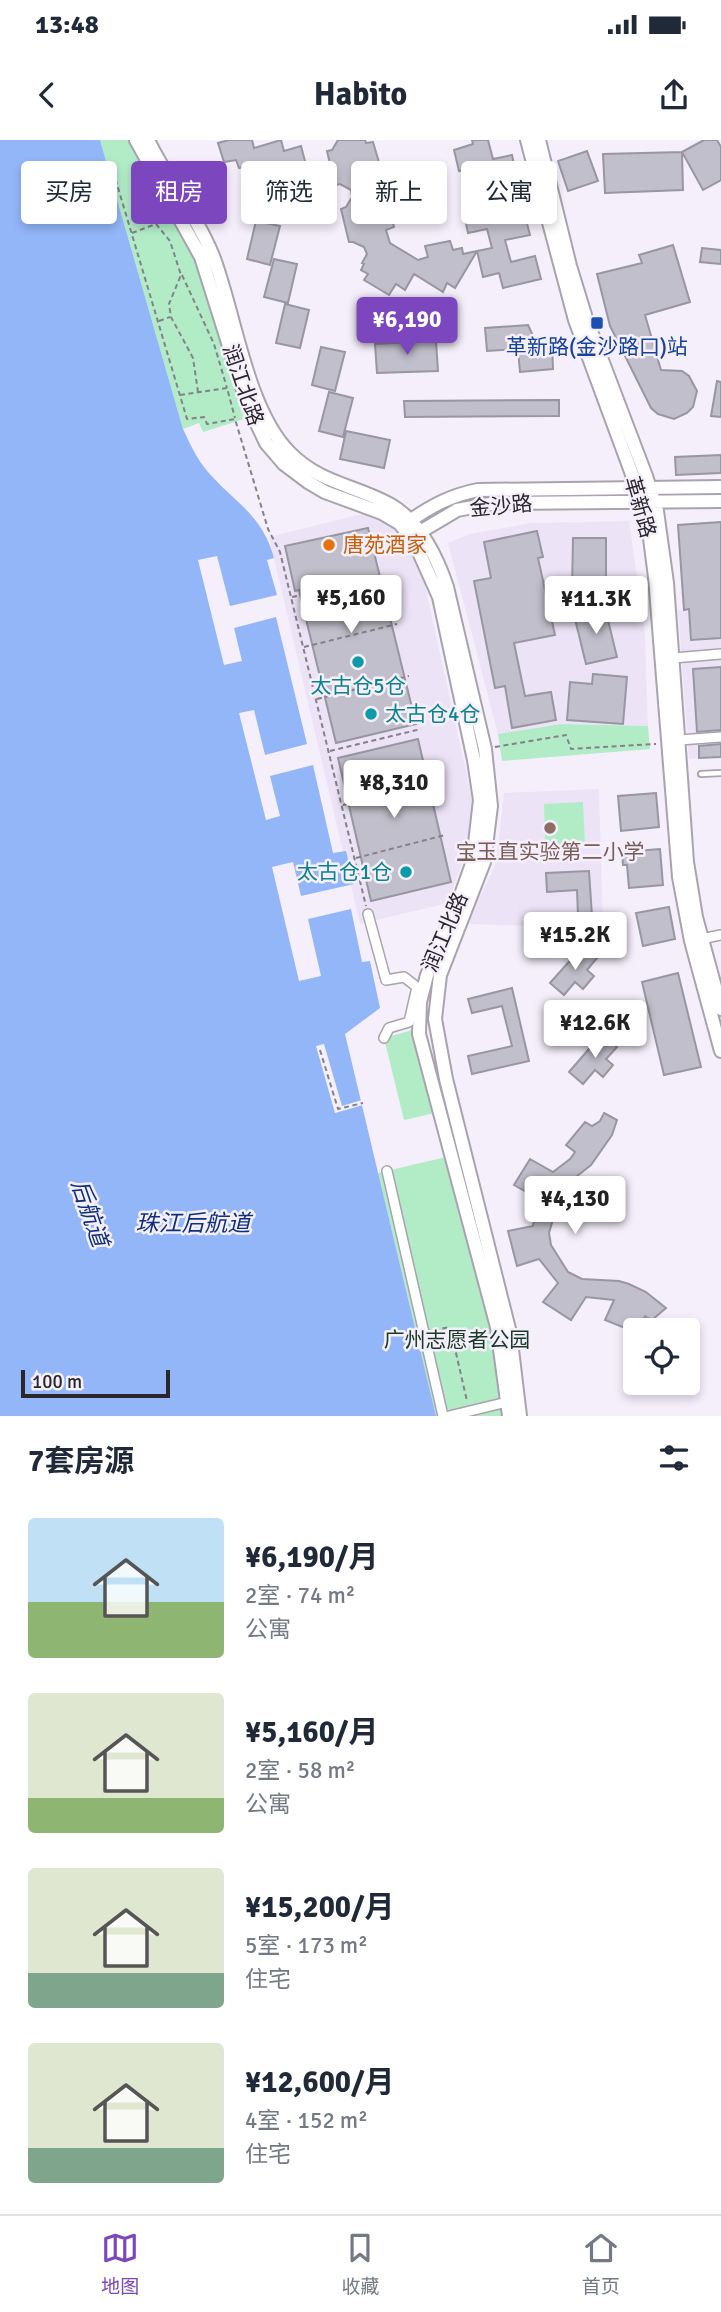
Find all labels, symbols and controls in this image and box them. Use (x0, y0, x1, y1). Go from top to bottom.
text: 13:48 (35, 9, 99, 41)
text: Habito (314, 75, 407, 114)
icon: back (28, 76, 66, 114)
icon: share (655, 76, 693, 114)
chip: 买房 (21, 161, 117, 224)
chip: 租房 (131, 161, 227, 224)
chip: 筛选 (241, 161, 337, 224)
chip: 新上 (351, 161, 447, 224)
chip: 公寓 (461, 161, 557, 224)
pin: ¥6,190 (350, 298, 464, 357)
text: ¥6,190 (373, 305, 441, 334)
marker: 革新路(金沙路口)站 (589, 315, 605, 331)
place label: 革新路(金沙路口)站 (506, 334, 688, 360)
street label: 润江北路 (217, 341, 269, 429)
street label: 革新路 (619, 473, 661, 541)
street label: 金沙路 (468, 490, 534, 522)
place label: 唐苑酒家 (343, 532, 427, 558)
marker: 唐苑酒家 (321, 537, 337, 553)
pin: ¥5,160 (294, 575, 408, 635)
pin: ¥11.3K (539, 576, 653, 636)
text: ¥5,160 (317, 583, 385, 612)
text: ¥11.3K (561, 584, 631, 613)
marker: 太古仓5仓 (350, 654, 366, 670)
place label: 太古仓5仓 (310, 673, 406, 699)
place label: 太古仓4仓 (385, 701, 480, 727)
marker: 太古仓4仓 (363, 706, 379, 722)
pin: ¥8,310 (337, 760, 451, 820)
text: ¥8,310 (360, 768, 428, 797)
marker: 宝玉直实验第二小学 (542, 820, 558, 836)
place label: 宝玉直实验第二小学 (456, 839, 645, 865)
place label: 太古仓1仓 (297, 859, 392, 885)
marker: 太古仓1仓 (398, 864, 414, 880)
street label: 润江北路 (417, 888, 473, 976)
pin: ¥15.2K (518, 912, 632, 972)
text: ¥15.2K (540, 920, 610, 949)
pin: ¥12.6K (538, 1000, 652, 1060)
text: ¥12.6K (560, 1008, 630, 1037)
water label: 后航道 (65, 1176, 115, 1253)
pin: ¥4,130 (518, 1176, 632, 1236)
text: ¥4,130 (541, 1184, 609, 1213)
water label: 珠江后航道 (136, 1209, 254, 1238)
map controls (623, 1318, 700, 1395)
button: locate (623, 1318, 700, 1395)
park label: 广州志愿者公园 (384, 1327, 531, 1353)
scale bar (21, 1367, 170, 1399)
text: 100 m (32, 1370, 82, 1394)
icon: filters (655, 1439, 693, 1477)
text: 7套房源 (28, 1443, 134, 1480)
text: ¥6,190/月 (245, 1539, 378, 1576)
icon: home (84, 1546, 168, 1630)
text: 2室 · 74 m² (245, 1581, 355, 1610)
text: 公寓 (245, 1615, 291, 1644)
text: ¥5,160/月 (245, 1714, 378, 1751)
icon: home (84, 1721, 168, 1805)
text: 2室 · 58 m² (245, 1756, 355, 1785)
text: 公寓 (245, 1790, 291, 1819)
text: ¥15,200/月 (245, 1889, 395, 1926)
icon: home (84, 1896, 168, 1980)
text: 5室 · 173 m² (245, 1931, 368, 1960)
text: 住宅 (245, 1965, 291, 1994)
text: ¥12,600/月 (245, 2064, 395, 2101)
icon: home (84, 2071, 168, 2155)
text: 4室 · 152 m² (245, 2106, 368, 2135)
text: 住宅 (245, 2140, 291, 2169)
tab: 地图 (101, 2229, 139, 2299)
tab: 收藏 (341, 2229, 380, 2299)
tab: 首页 (582, 2229, 620, 2299)

